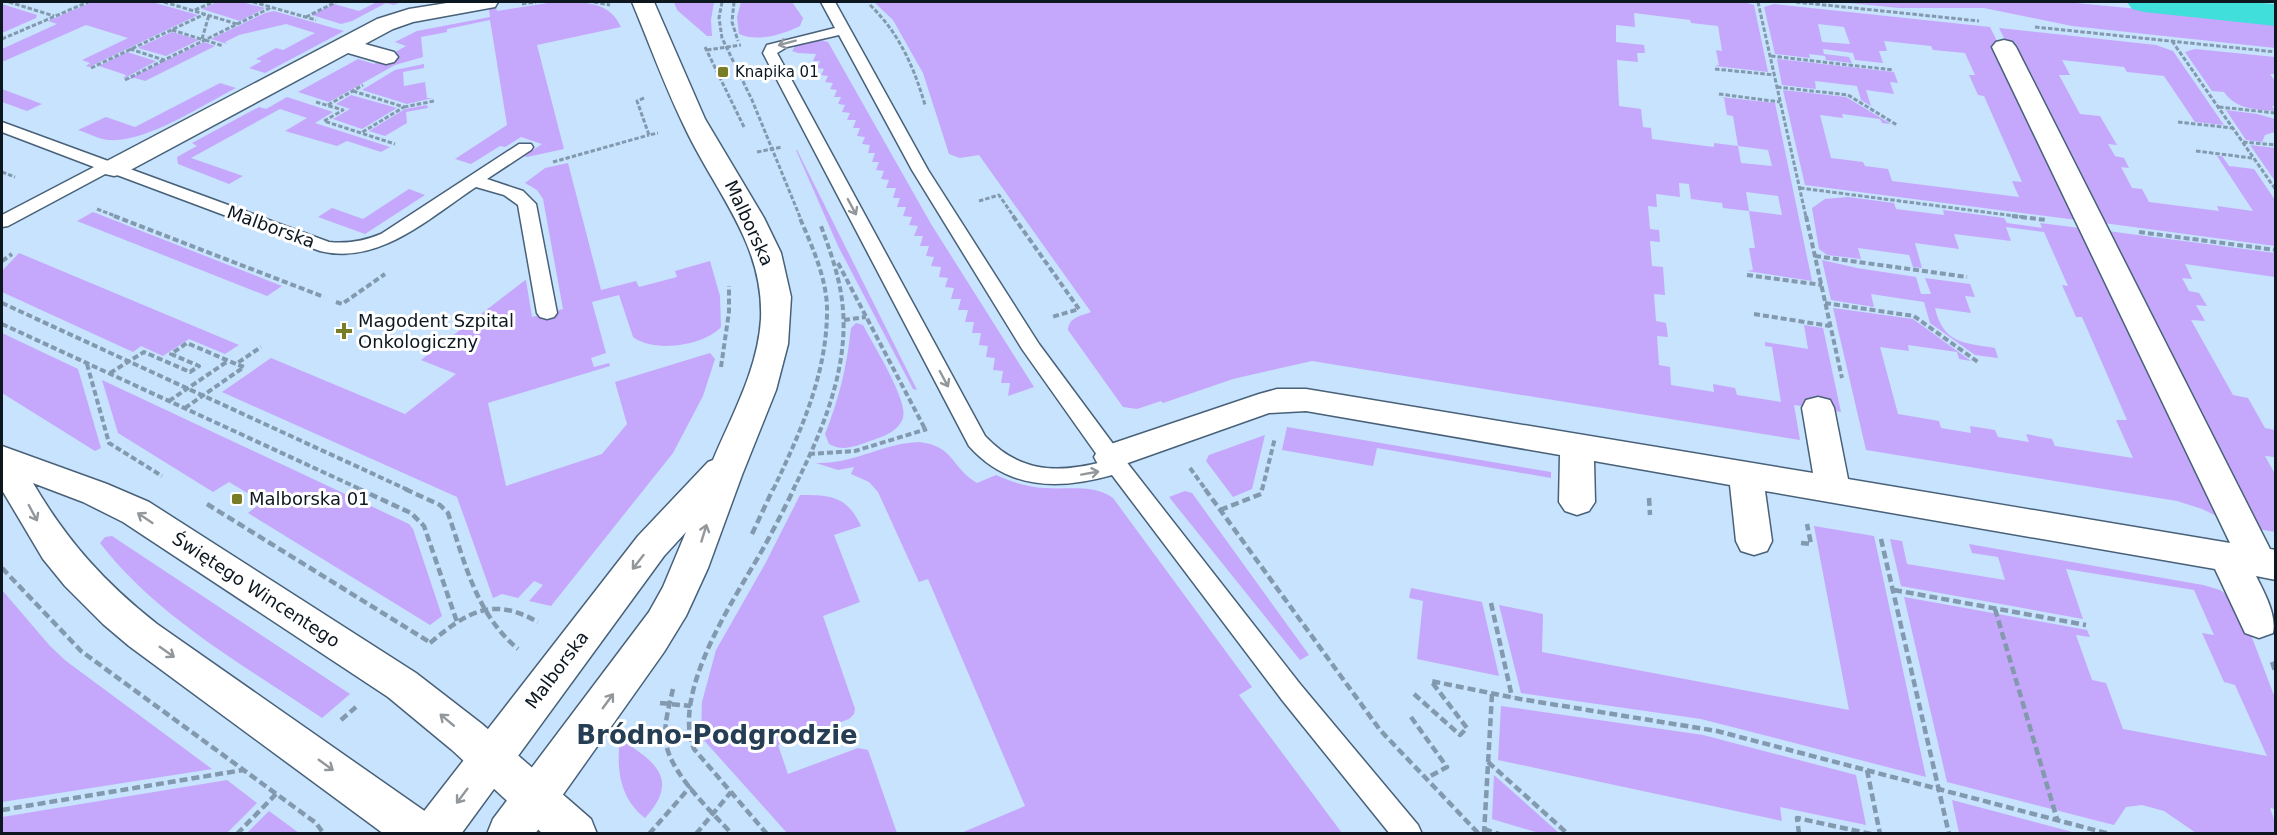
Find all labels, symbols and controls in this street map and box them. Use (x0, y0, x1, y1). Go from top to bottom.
one-way arrow (777, 38, 796, 49)
place label: Knapika 01 (735, 63, 819, 81)
marker: Knapika 01 (716, 65, 730, 79)
street label: Malborska (721, 177, 778, 269)
one-way arrow (846, 198, 858, 215)
street label: Malborska (224, 201, 318, 252)
place label: Magodent Szpital Onkologiczny (358, 310, 514, 352)
marker: Magodent Szpital Onkologiczny (335, 322, 353, 340)
one-way arrow (938, 370, 950, 387)
one-way arrow (1079, 467, 1099, 478)
place label: Malborska 01 (249, 488, 370, 509)
marker: Malborska 01 (230, 492, 244, 506)
one-way arrow (28, 503, 39, 521)
one-way arrow (138, 512, 154, 524)
one-way arrow (699, 524, 710, 543)
street label: Świętego Wincentego (169, 528, 344, 652)
one-way arrow (632, 554, 645, 570)
street label: Malborska (521, 627, 593, 713)
one-way arrow (159, 646, 175, 658)
one-way arrow (601, 693, 614, 709)
one-way arrow (440, 713, 455, 727)
district label: Bródno-Podgrodzie (576, 720, 858, 750)
one-way arrow (318, 759, 334, 771)
one-way arrow (456, 788, 469, 804)

